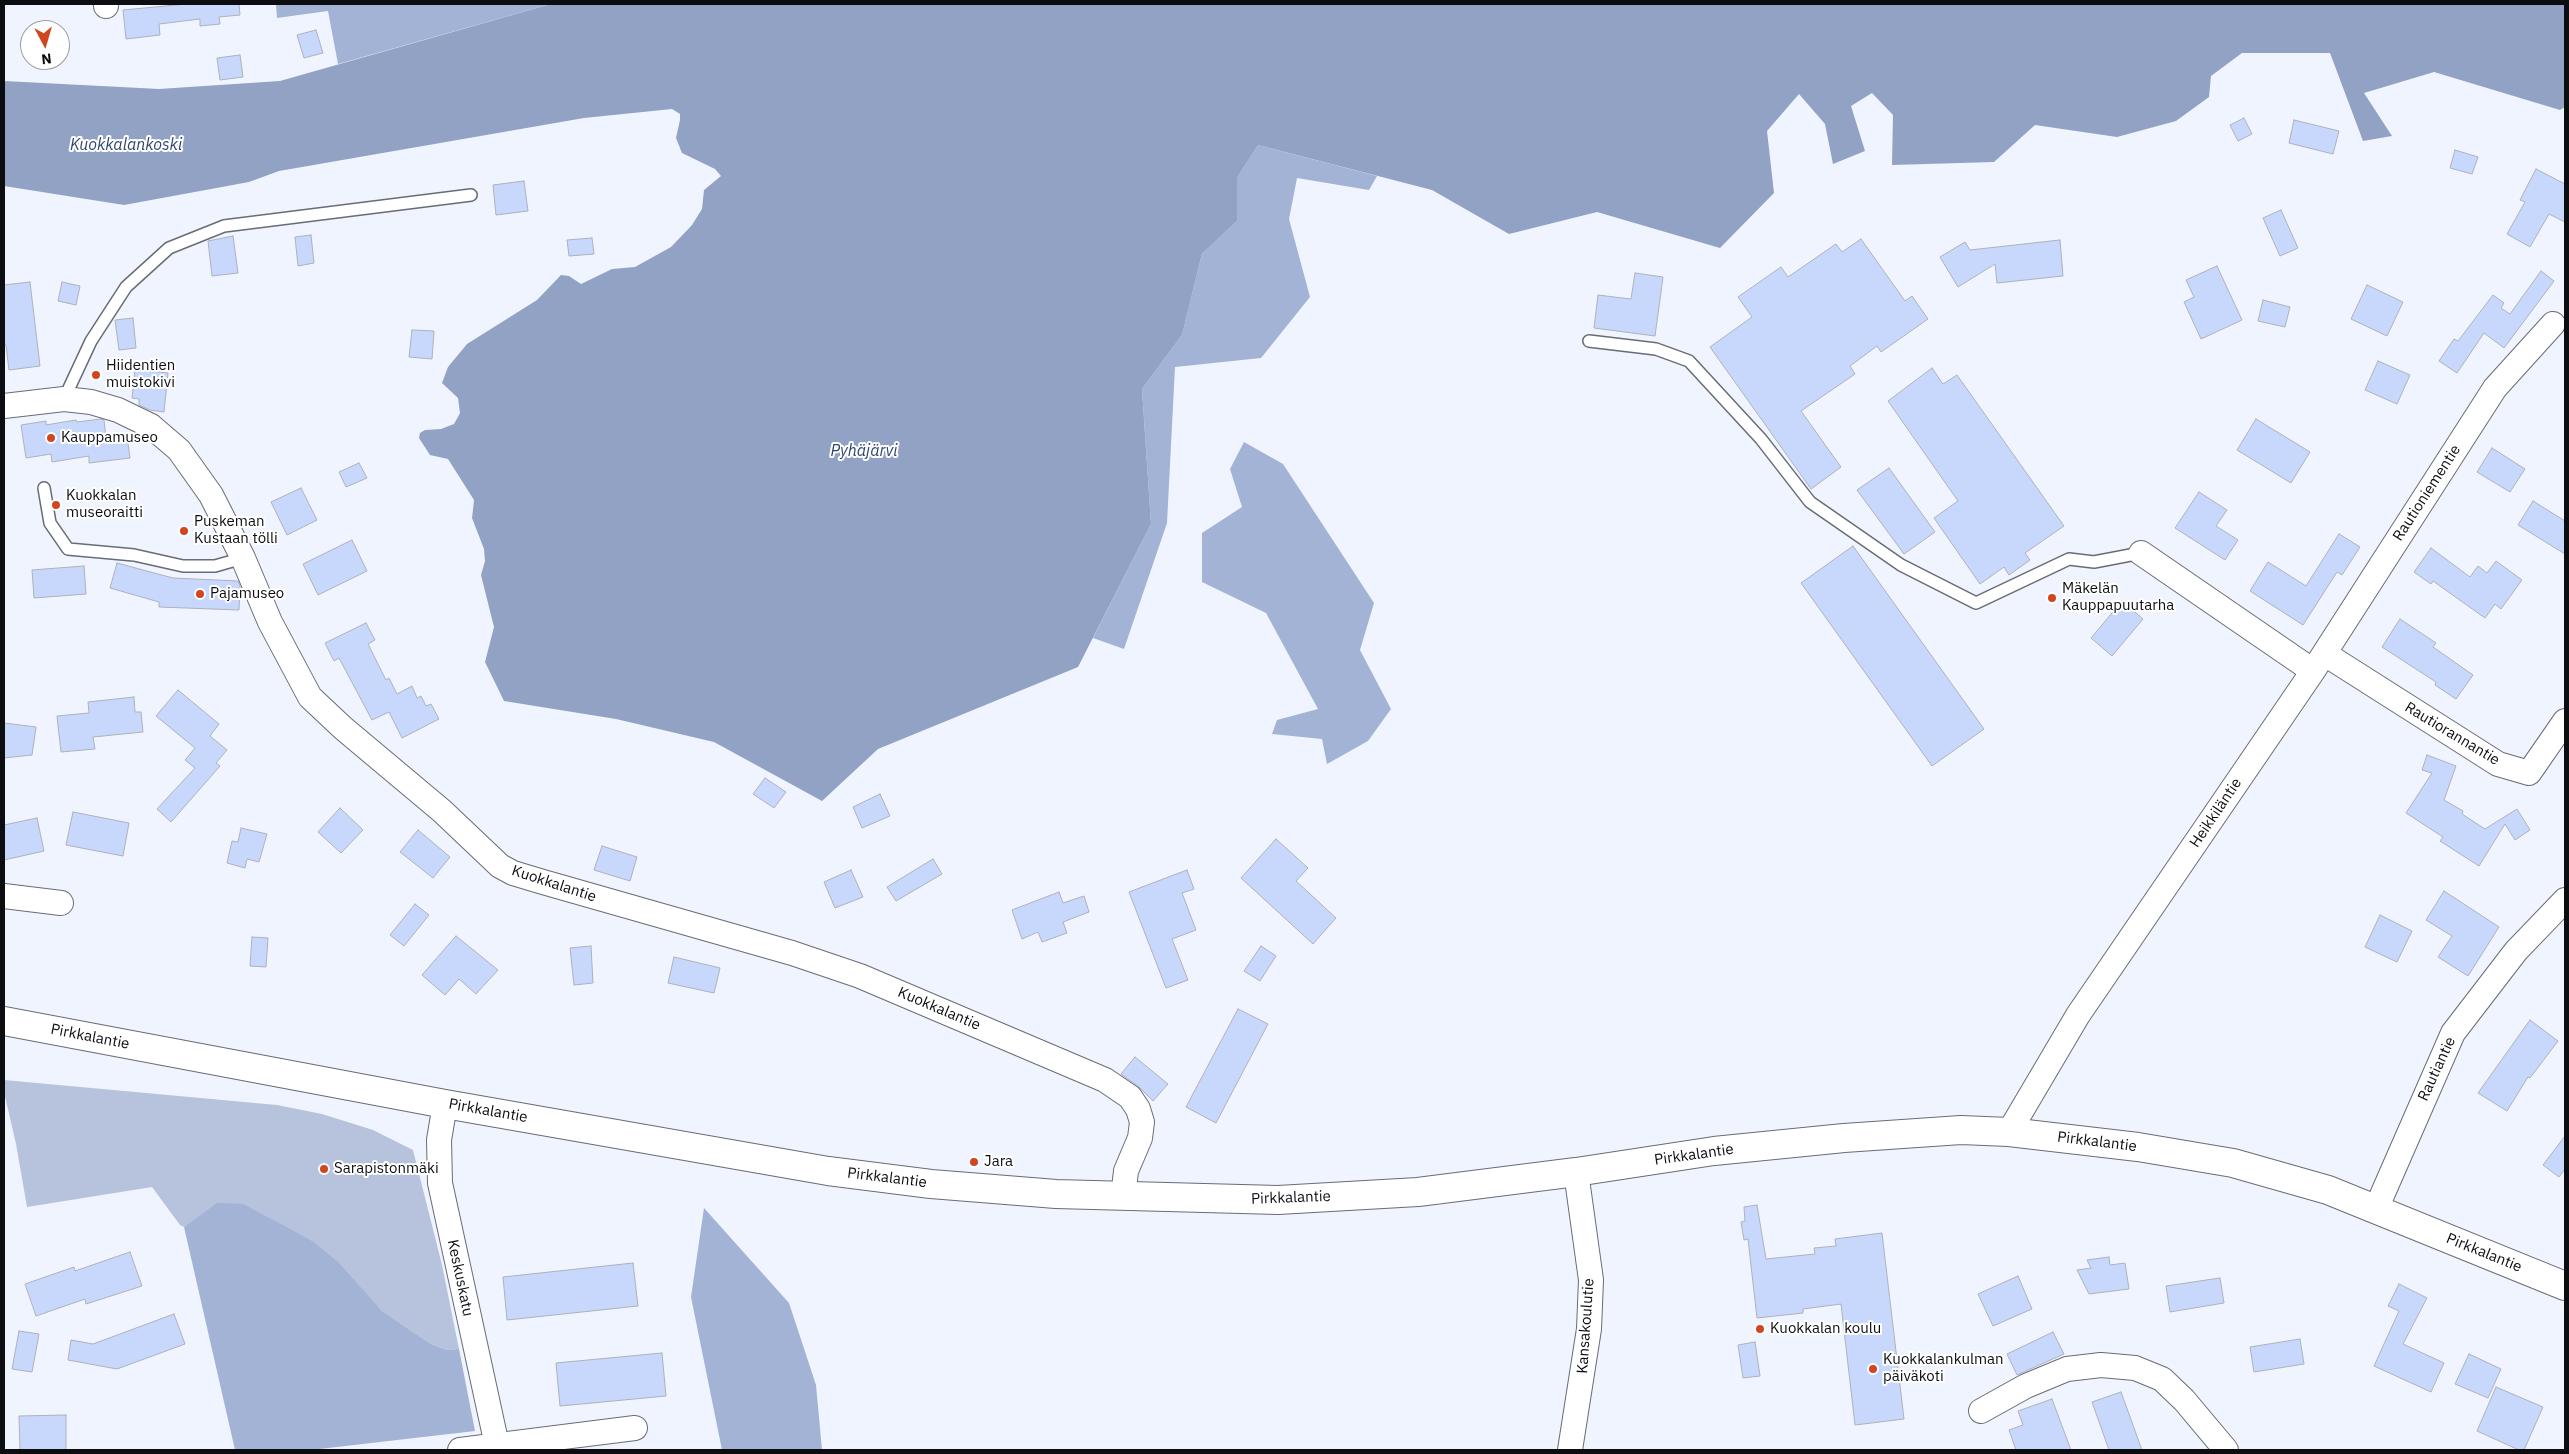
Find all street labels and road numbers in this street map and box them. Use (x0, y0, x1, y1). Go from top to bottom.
street label: Rautioniementie (2389, 442, 2465, 544)
street label: Rautiorannantie (2401, 699, 2503, 769)
street label: Heikkiläntie (2186, 775, 2246, 851)
street label: Kuokkalantie (509, 862, 599, 906)
street label: Kuokkalantie (895, 984, 983, 1034)
street label: Pirkkalantie (49, 1021, 131, 1053)
street label: Rautiantie (2414, 1034, 2460, 1104)
street label: Pirkkalantie (447, 1095, 529, 1127)
street label: Pirkkalantie (2056, 1128, 2138, 1156)
street label: Pirkkalantie (1653, 1141, 1735, 1169)
street label: Pirkkalantie (846, 1164, 928, 1192)
street label: Pirkkalantie (1251, 1188, 1331, 1208)
street label: Pirkkalantie (2444, 1230, 2524, 1276)
street label: Keskuskatu (443, 1238, 477, 1318)
street label: Kansakoulutie (1574, 1278, 1598, 1374)

